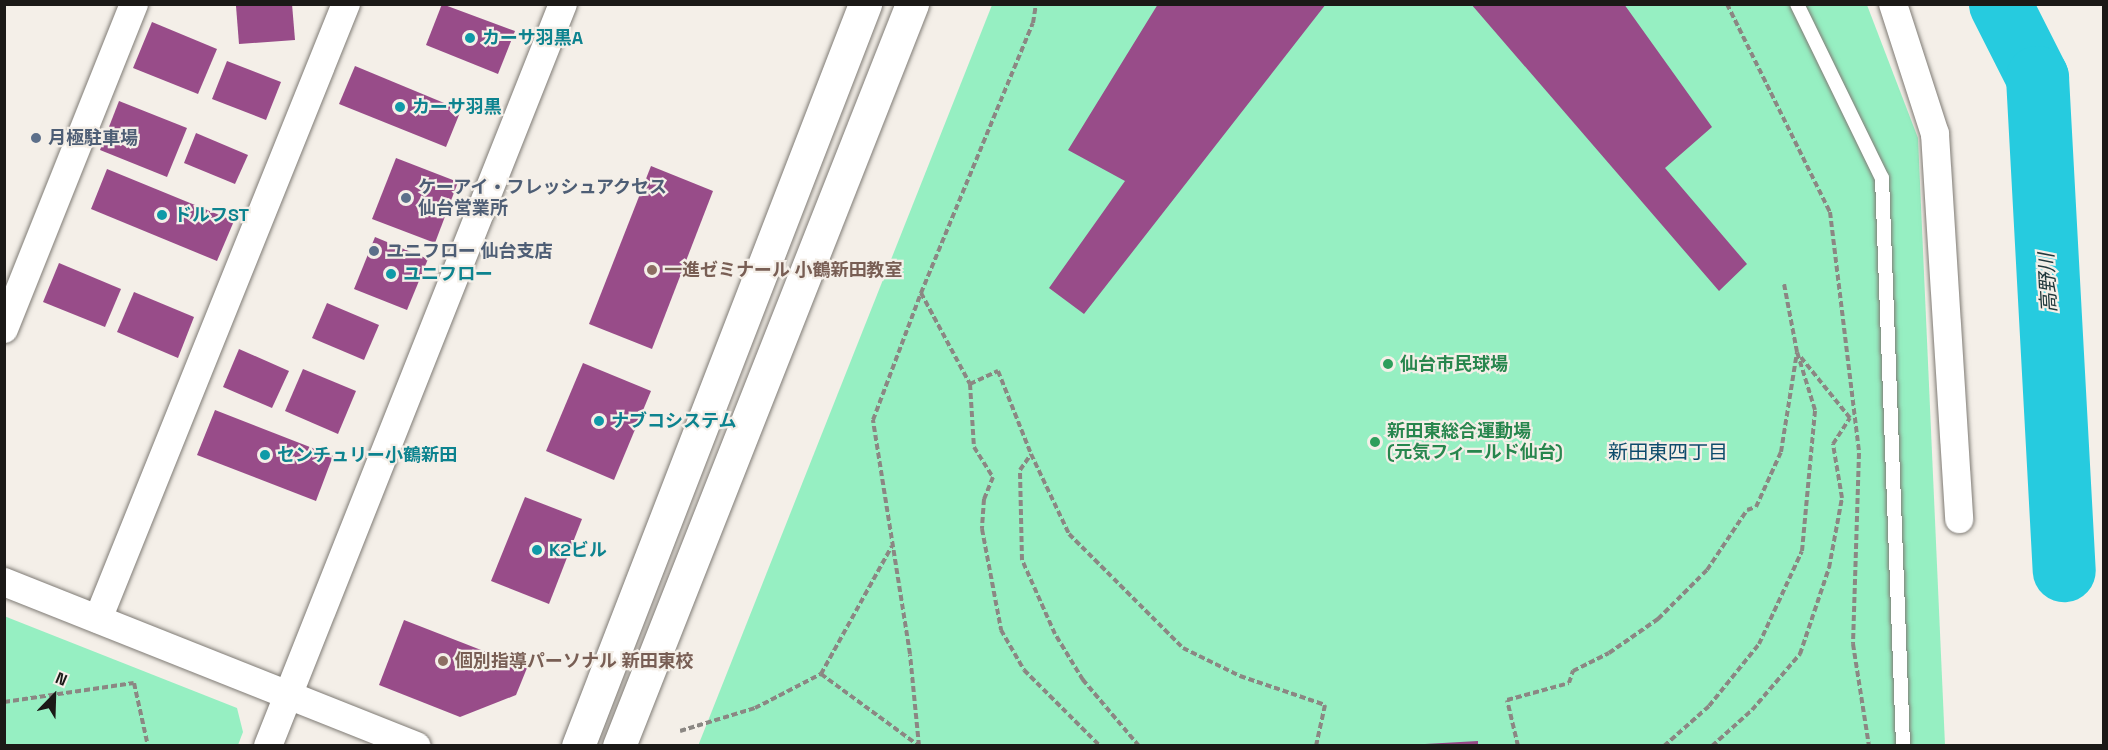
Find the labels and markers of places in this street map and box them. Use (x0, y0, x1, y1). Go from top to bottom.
place label: カーサ羽黒A (482, 27, 583, 49)
marker: カーサ羽黒A (463, 31, 477, 45)
place label: カーサ羽黒 (412, 96, 502, 118)
marker: カーサ羽黒 (393, 100, 407, 114)
place label: 月極駐車場 (48, 127, 138, 149)
marker: 月極駐車場 (29, 131, 43, 145)
place label: ケーアイ・フレッシュアクセス 仙台営業所 (418, 177, 670, 219)
marker: ケーアイ・フレッシュアクセス 仙台営業所 (399, 191, 413, 205)
place label: ドルフST (174, 204, 249, 226)
marker: ドルフST (155, 208, 169, 222)
place label: ユニフロー 仙台支店 (386, 240, 553, 262)
marker: ユニフロー 仙台支店 (367, 244, 381, 258)
place label: 一進ゼミナール 小鶴新田教室 (664, 259, 903, 281)
place label: ユニフロー (403, 263, 493, 285)
marker: 一進ゼミナール 小鶴新田教室 (645, 263, 659, 277)
marker: ユニフロー (384, 267, 398, 281)
place label: 仙台市民球場 (1400, 353, 1508, 375)
marker: 仙台市民球場 (1381, 357, 1395, 371)
place label: ナブコシステム (611, 410, 737, 432)
marker: ナブコシステム (592, 414, 606, 428)
place label: 新田東総合運動場 (元気フィールド仙台) (1387, 421, 1563, 464)
marker: 新田東総合運動場 (元気フィールド仙台) (1368, 435, 1382, 449)
place label: センチュリー小鶴新田 (277, 444, 457, 466)
marker: センチュリー小鶴新田 (258, 448, 272, 462)
place label: K2ビル (549, 539, 607, 561)
marker: K2ビル (530, 543, 544, 557)
place label: 個別指導パーソナル 新田東校 (455, 650, 694, 672)
marker: 個別指導パーソナル 新田東校 (436, 654, 450, 668)

